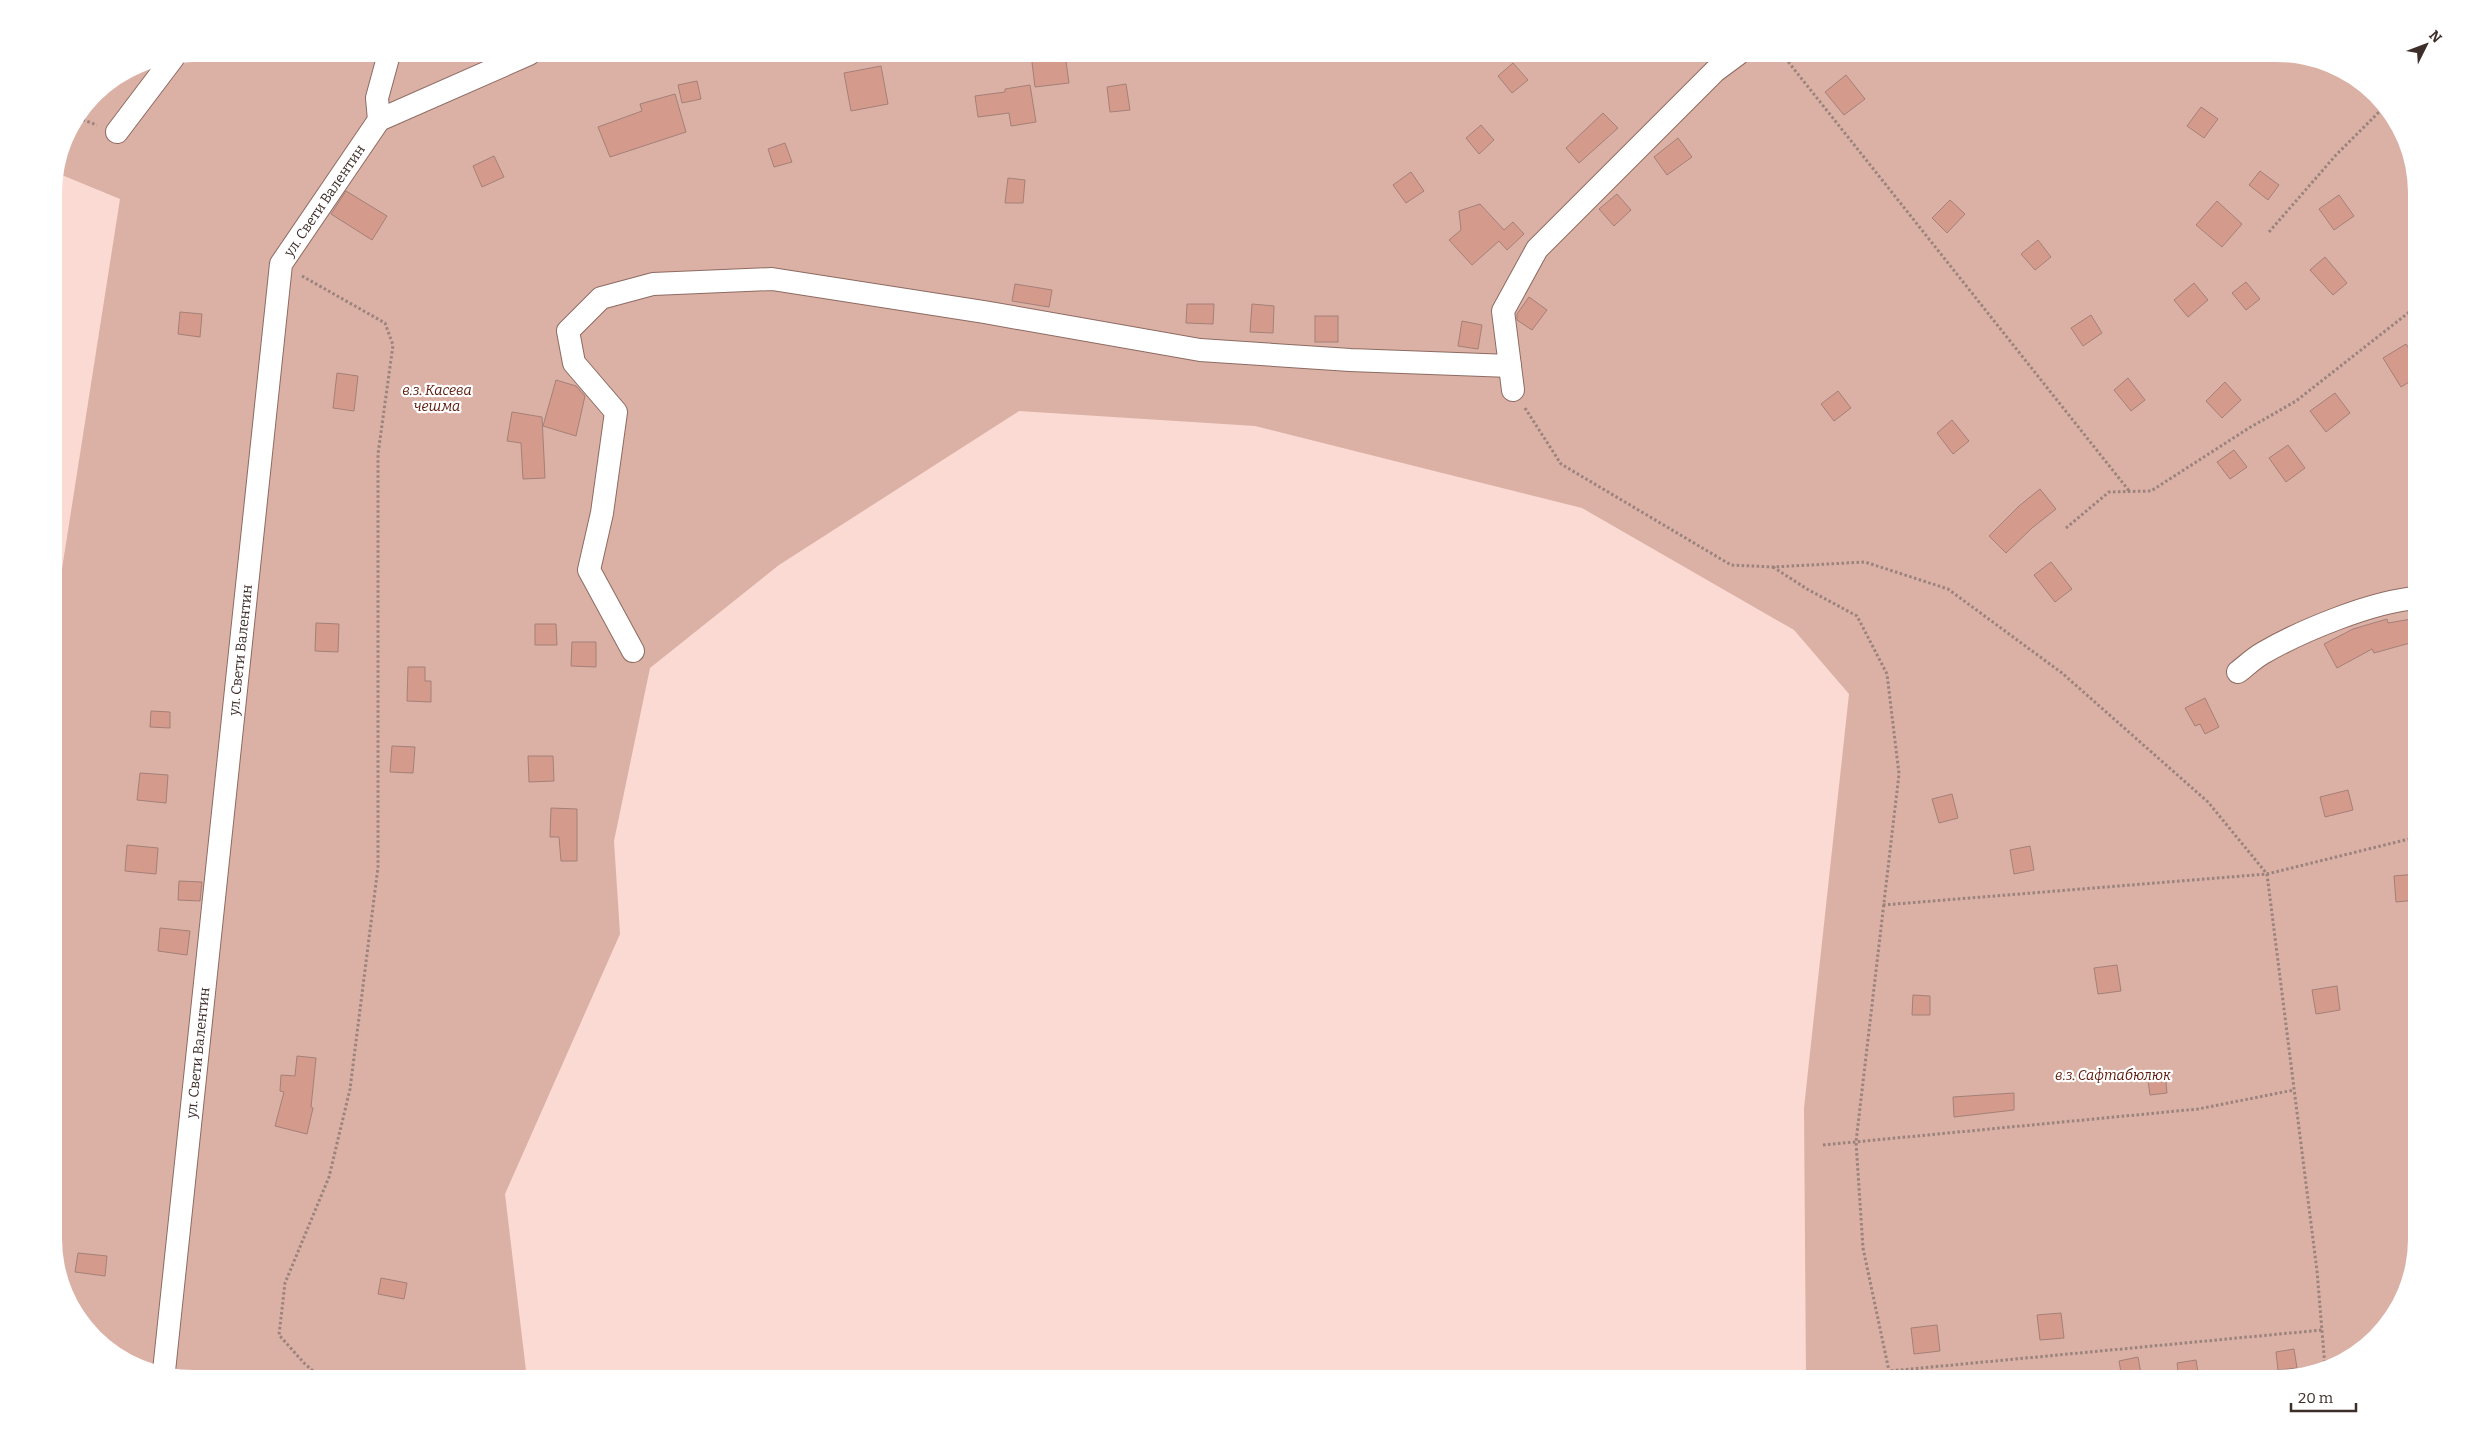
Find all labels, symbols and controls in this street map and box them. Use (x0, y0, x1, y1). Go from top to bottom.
north arrow (2401, 20, 2451, 70)
text: N (2425, 27, 2445, 46)
street label: ул. Свети Валентин (280, 142, 369, 261)
park label: в.з. Касева чешма (402, 382, 472, 415)
street label: ул. Свети Валентин (225, 584, 256, 717)
street label: ул. Свети Валентин (183, 987, 213, 1120)
park label: в.з. Сафтабюлюк (2055, 1067, 2171, 1084)
scale bar (2291, 1380, 2356, 1412)
text: 20 m (2298, 1389, 2334, 1407)

